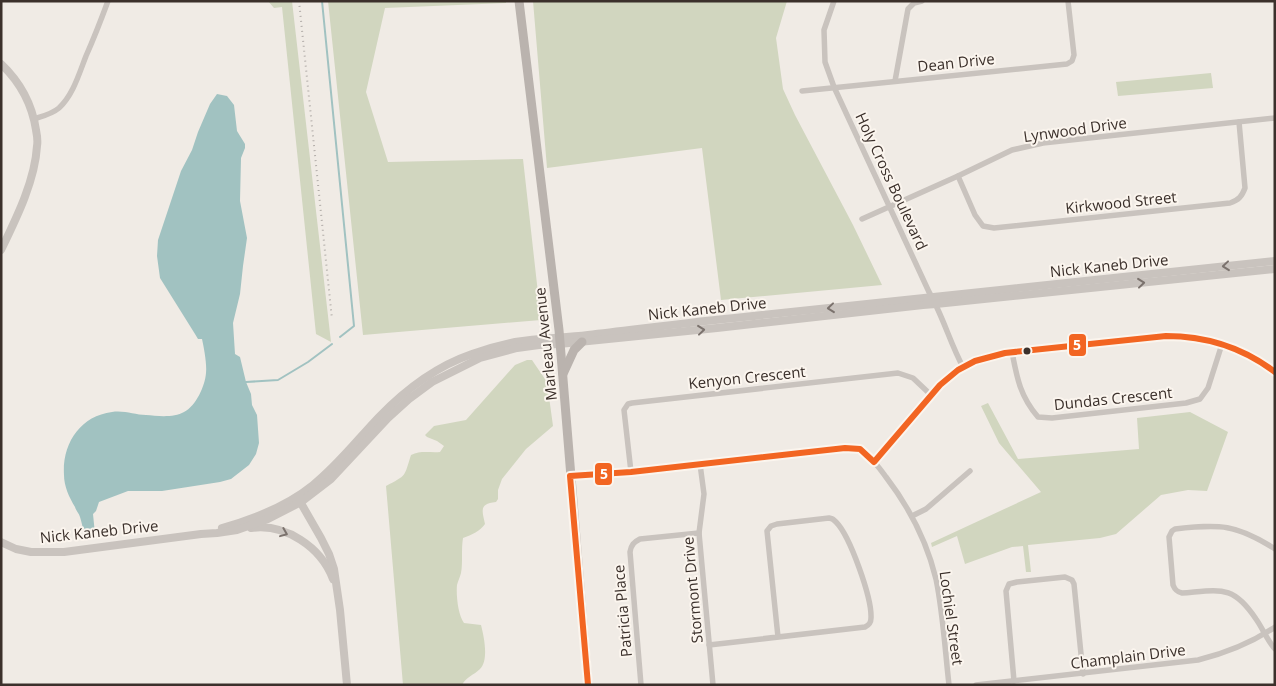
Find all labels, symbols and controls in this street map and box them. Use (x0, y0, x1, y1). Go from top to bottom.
street label: Dean Drive (916, 48, 996, 76)
street label: Holy Cross Boulevard (851, 109, 933, 253)
street label: Lynwood Drive (1022, 112, 1128, 146)
street label: Kirkwood Street (1064, 186, 1178, 218)
street label: Nick Kaneb Drive (1049, 249, 1169, 281)
one-way arrow (1222, 260, 1230, 271)
one-way arrow (1137, 278, 1145, 289)
street label: Marleau Avenue (529, 286, 561, 402)
street label: Nick Kaneb Drive (647, 292, 767, 324)
one-way arrow (827, 302, 835, 313)
one-way arrow (697, 325, 705, 336)
line badge: 5 (1068, 333, 1087, 357)
text: 5 (1073, 335, 1081, 354)
unlabelled marker (1022, 346, 1032, 356)
street label: Kenyon Crescent (687, 361, 807, 393)
street label: Dundas Crescent (1053, 382, 1173, 414)
line badge: 5 (594, 462, 613, 486)
text: 5 (600, 464, 608, 483)
street label: Nick Kaneb Drive (39, 515, 159, 547)
one-way arrow (279, 526, 288, 537)
street label: Stormont Drive (677, 536, 707, 644)
street label: Patricia Place (608, 564, 636, 658)
street label: Lochiel Street (935, 570, 969, 666)
street label: Champlain Drive (1069, 639, 1187, 673)

